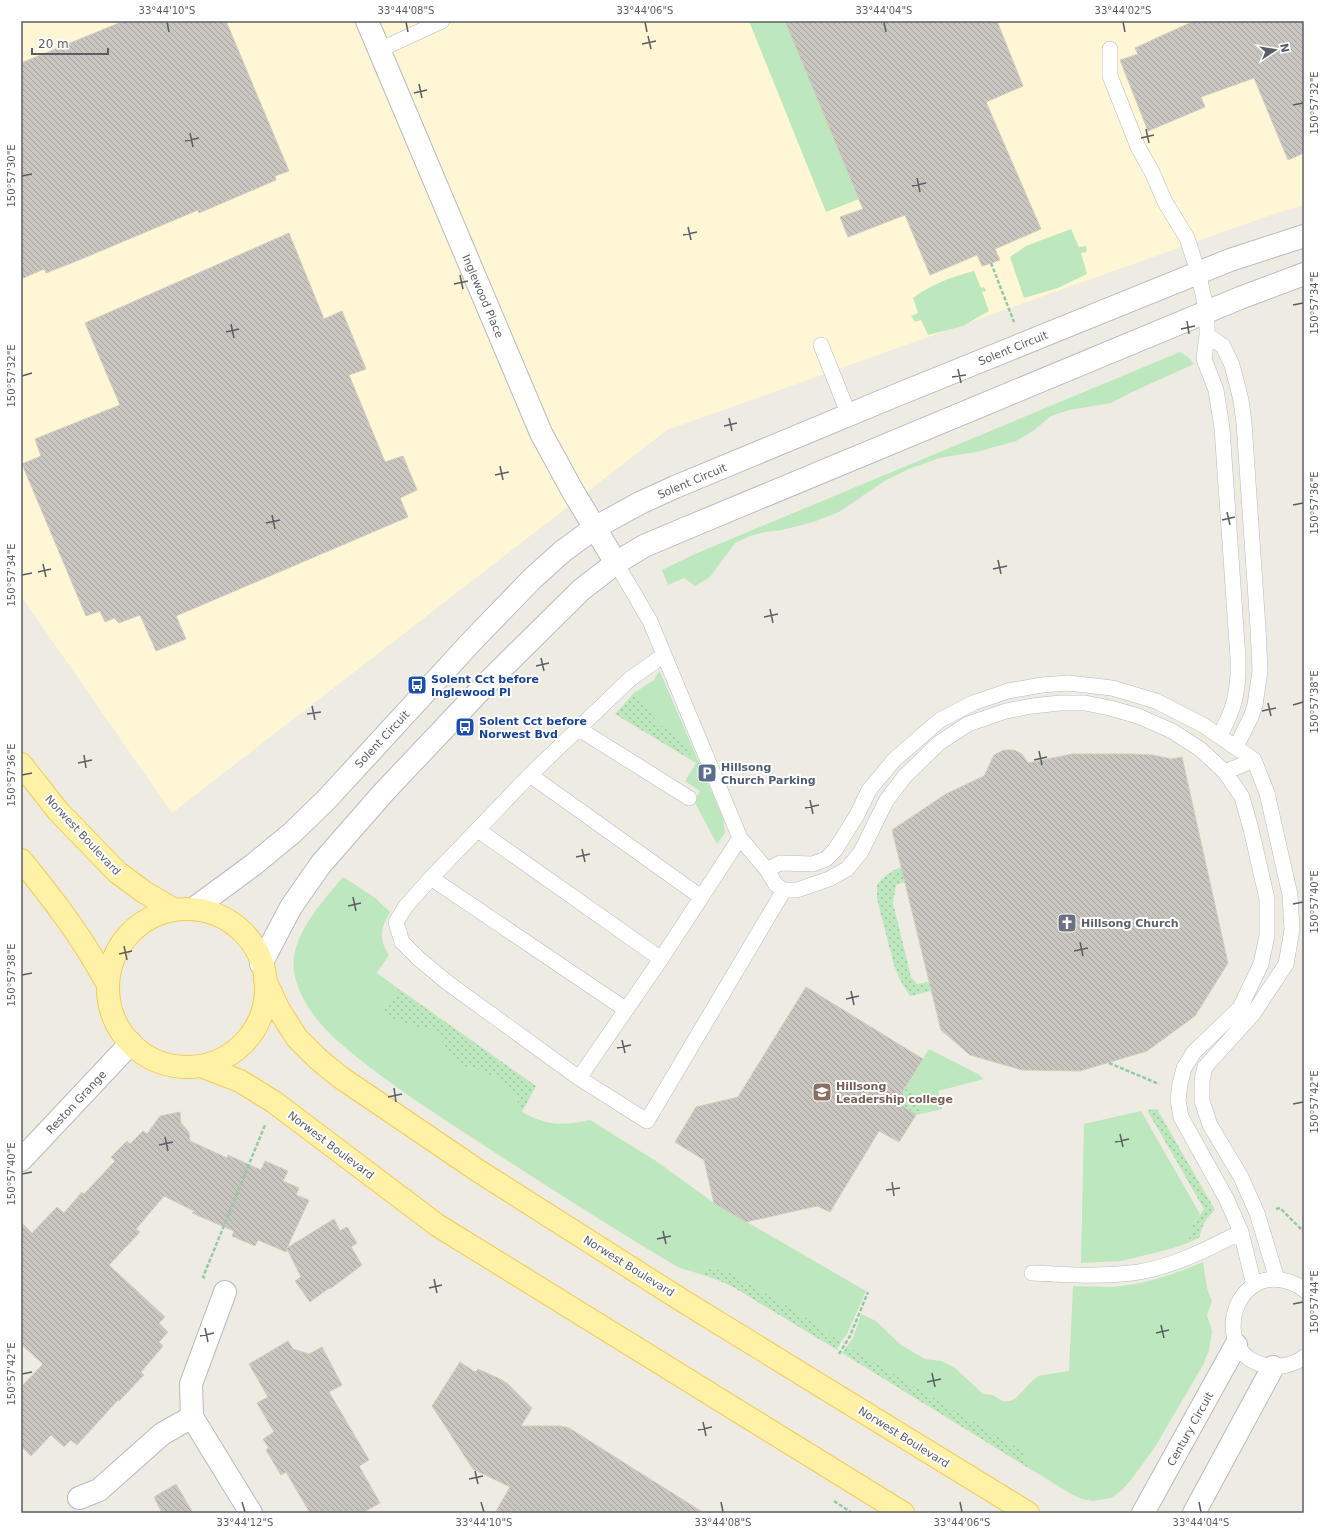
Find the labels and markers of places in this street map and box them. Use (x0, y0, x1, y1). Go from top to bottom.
place label: Solent Cct before Inglewood Pl (431, 673, 539, 699)
bus stop icon: Solent Cct before Inglewood Pl (406, 674, 428, 696)
place label: Solent Cct before Norwest Bvd (479, 715, 587, 741)
bus stop icon: Solent Cct before Norwest Bvd (454, 716, 476, 738)
place label: Hillsong Church Parking (721, 761, 816, 787)
parking icon: Hillsong Church Parking (696, 762, 718, 784)
church icon: Hillsong Church (1056, 912, 1078, 934)
place label: Hillsong Church (1081, 917, 1179, 930)
place label: Hillsong Leadership college (836, 1080, 953, 1106)
school or university icon: Hillsong Leadership college (811, 1081, 833, 1103)

